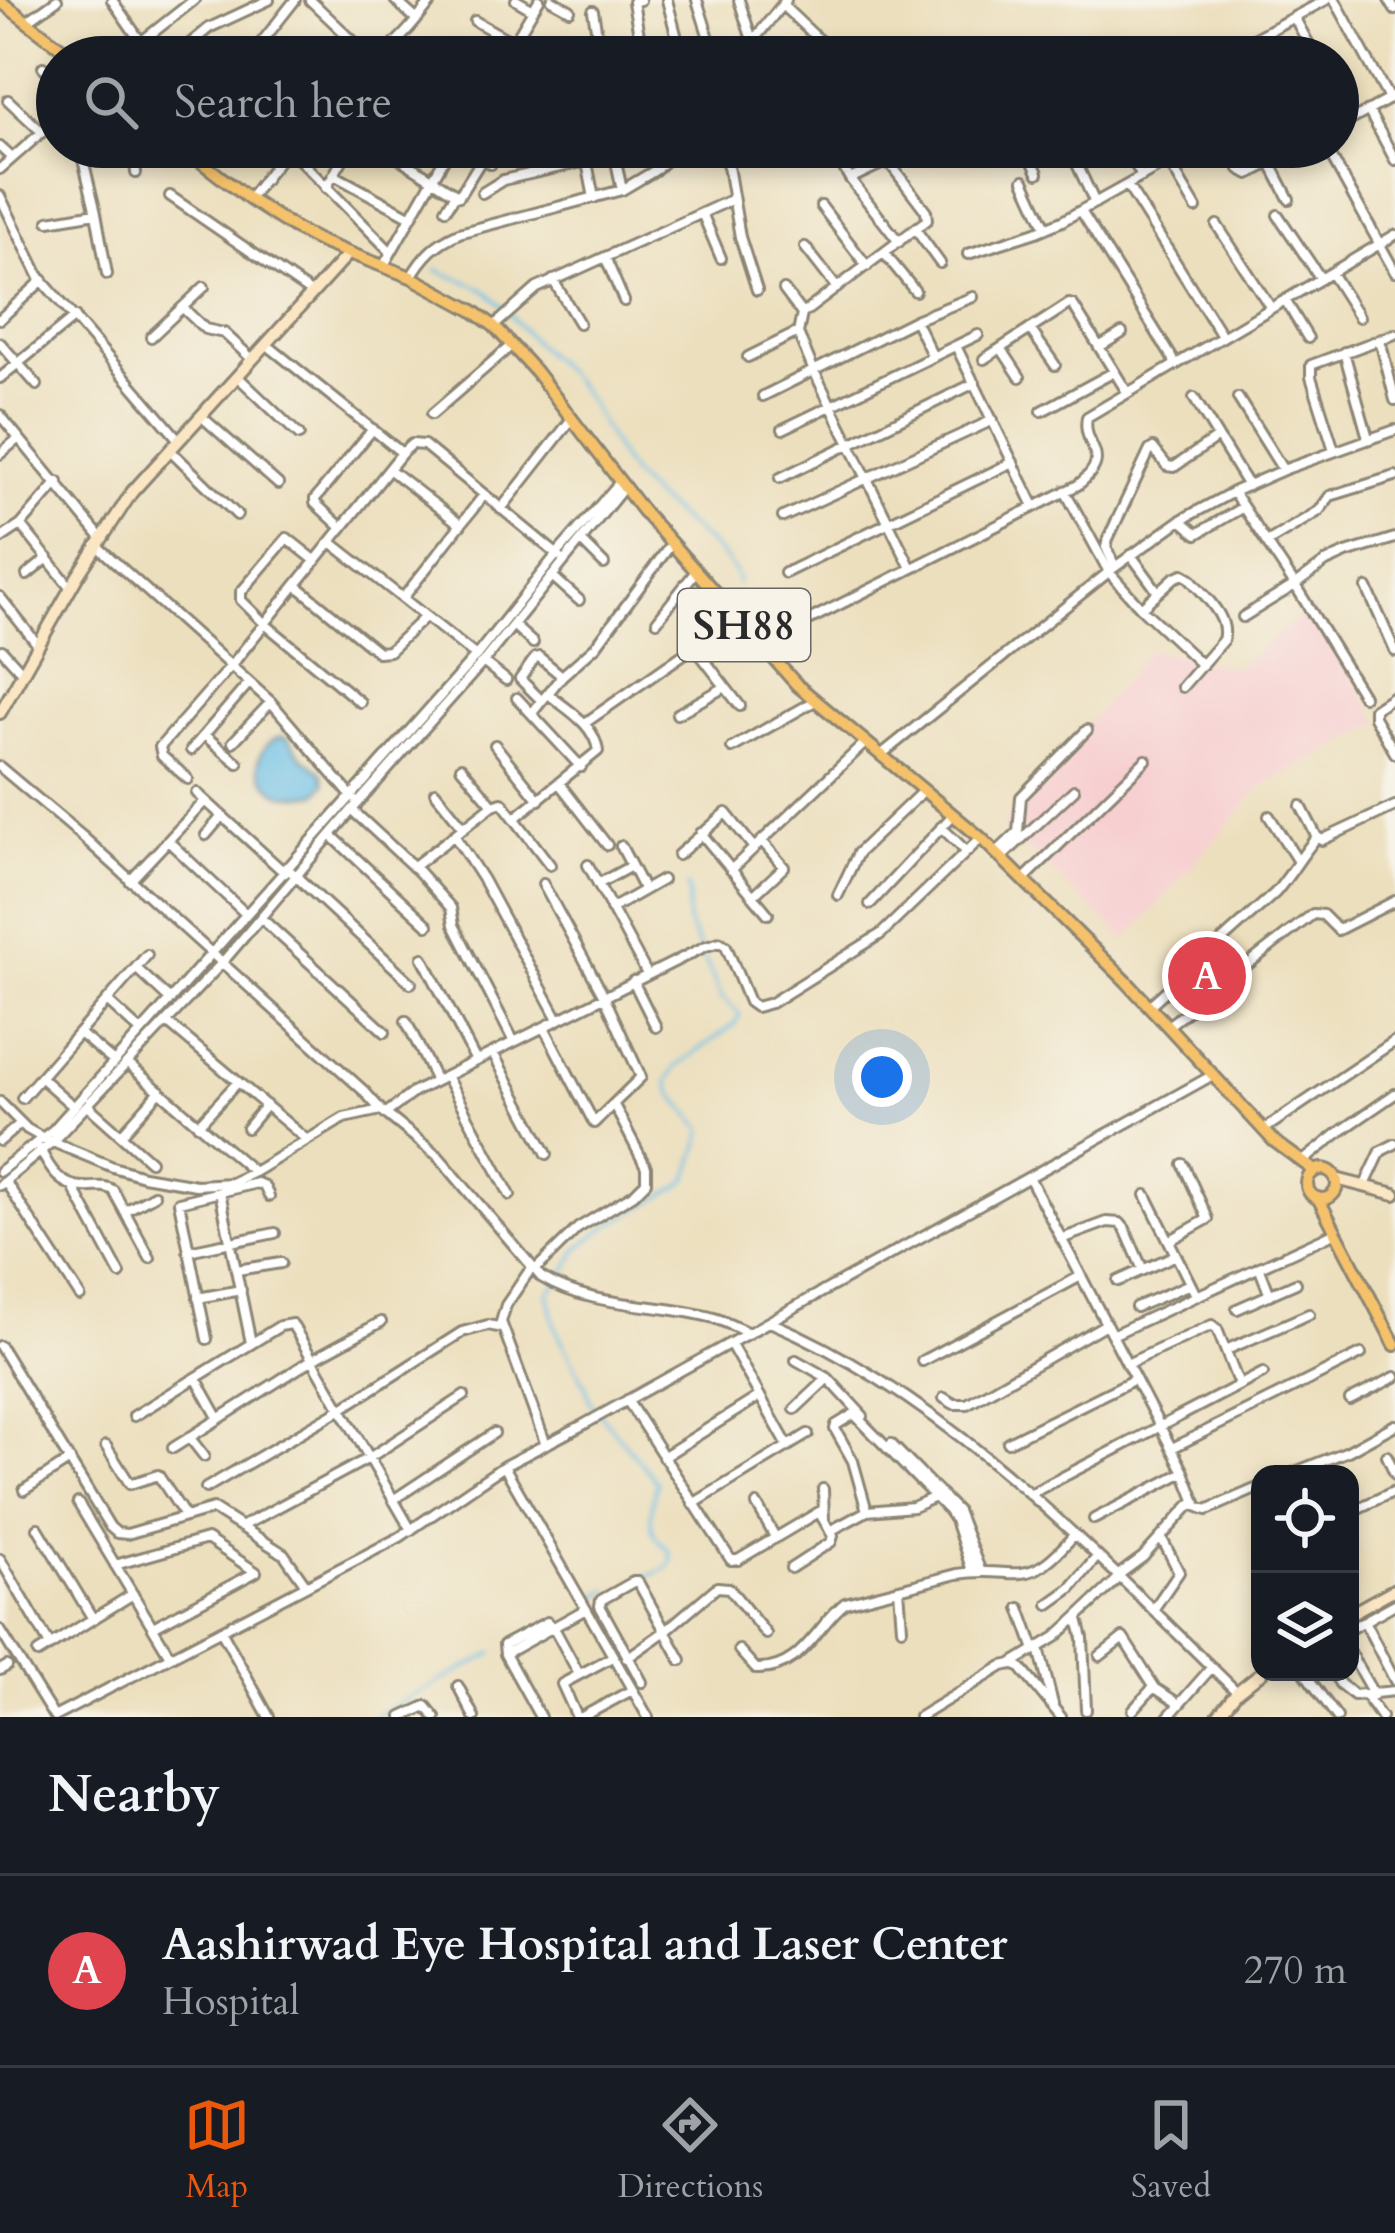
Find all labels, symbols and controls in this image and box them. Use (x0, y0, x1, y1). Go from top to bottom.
search box (36, 36, 1359, 168)
icon: search (78, 69, 144, 135)
text: Search here (174, 72, 392, 133)
road number: SH88 (678, 589, 810, 661)
pin: A (1168, 931, 1246, 1021)
your location (852, 1047, 912, 1107)
map controls (1251, 1465, 1359, 1681)
button: locate (1251, 1465, 1359, 1573)
button: layers (1251, 1573, 1359, 1681)
text: Nearby (48, 1760, 220, 1830)
text: Aashirwad Eye Hospital and Laser Center (162, 1914, 1008, 1975)
text: A (72, 1944, 102, 1997)
text: 270 m (1244, 1944, 1347, 1997)
text: Hospital (162, 1975, 300, 2028)
tab: Map (184, 2092, 250, 2209)
tab: Directions (618, 2092, 763, 2209)
tab: Saved (1131, 2092, 1211, 2209)

